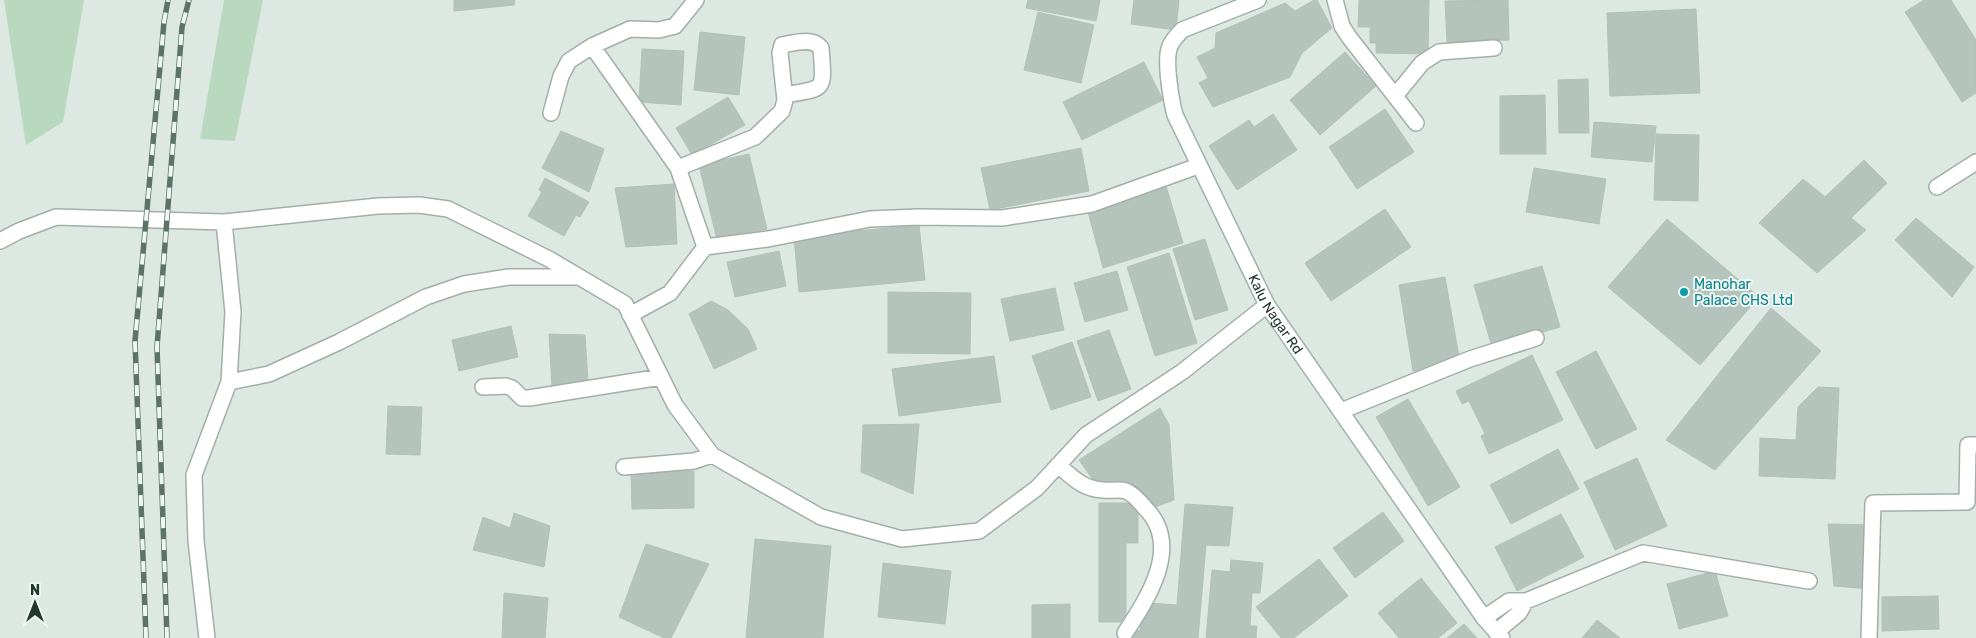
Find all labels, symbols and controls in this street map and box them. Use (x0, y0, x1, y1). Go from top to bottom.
street label: Kalu Nagar Rd (1244, 272, 1306, 358)
place label: Manohar Palace CHS Ltd (1694, 276, 1793, 309)
marker: Manohar Palace CHS Ltd (1678, 286, 1690, 298)
north arrow (10, 578, 60, 628)
text: N (30, 582, 40, 599)

